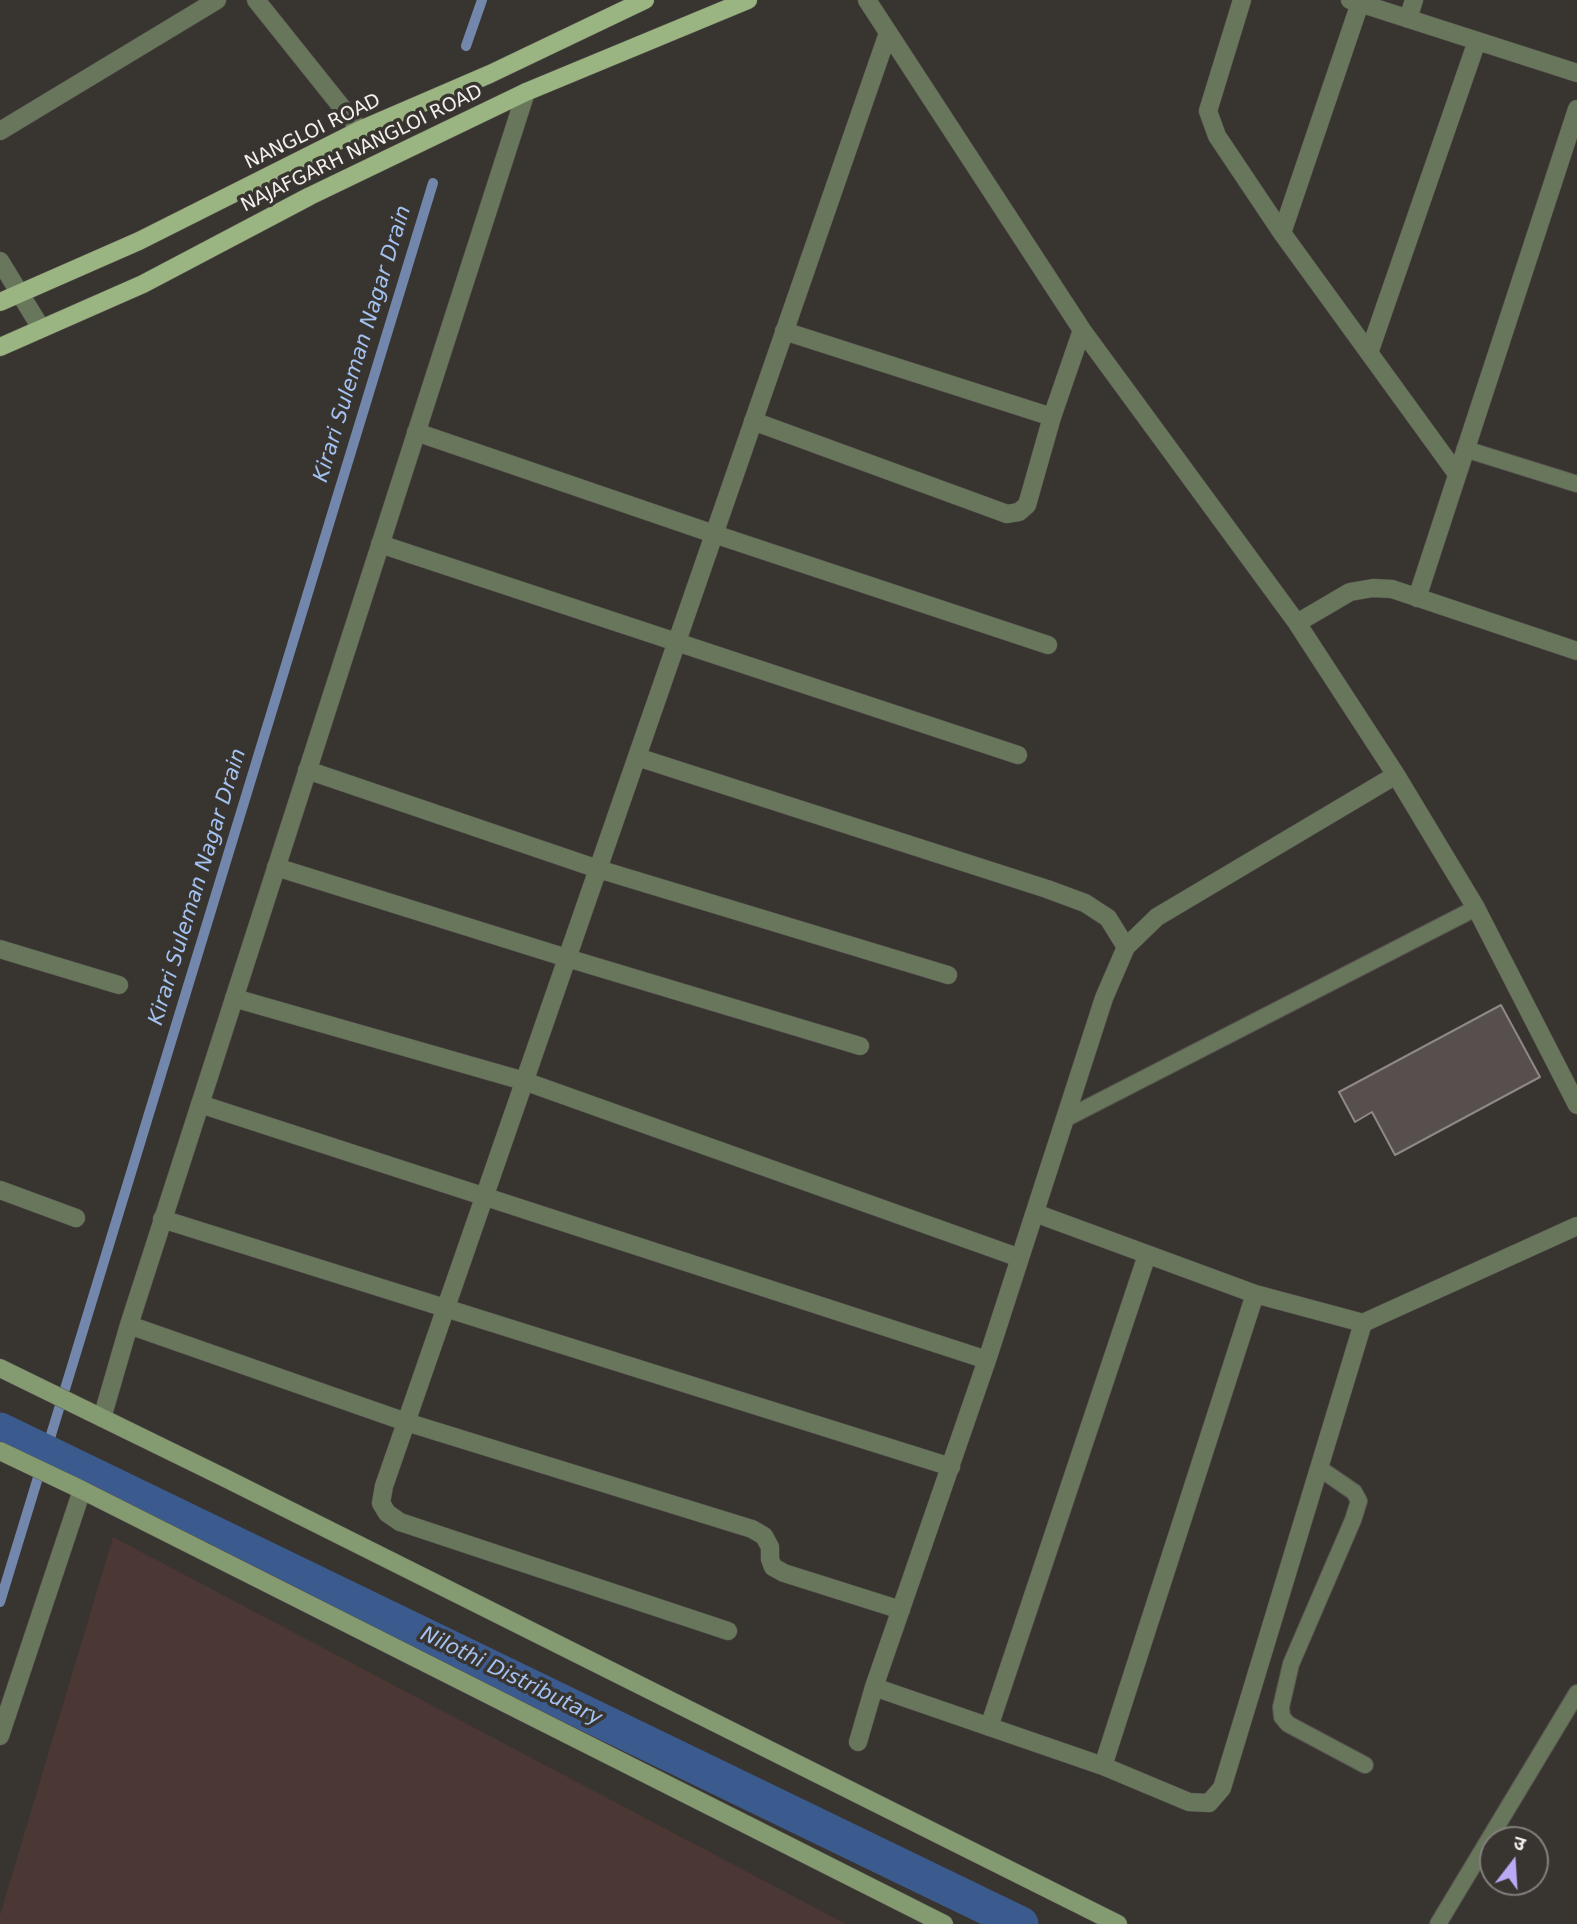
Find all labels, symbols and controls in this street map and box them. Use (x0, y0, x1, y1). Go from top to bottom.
street label: NAJAFGARH NANGLOI ROAD (238, 81, 486, 217)
street label: NANGLOI ROAD (241, 89, 385, 175)
water label: Kirari Suleman Nagar Drain (309, 203, 417, 485)
water label: Kirari Suleman Nagar Drain (144, 746, 252, 1028)
water label: Nilothi Distributary (416, 1622, 606, 1732)
north arrow (1479, 1826, 1549, 1896)
text: उ (1511, 1831, 1528, 1855)

